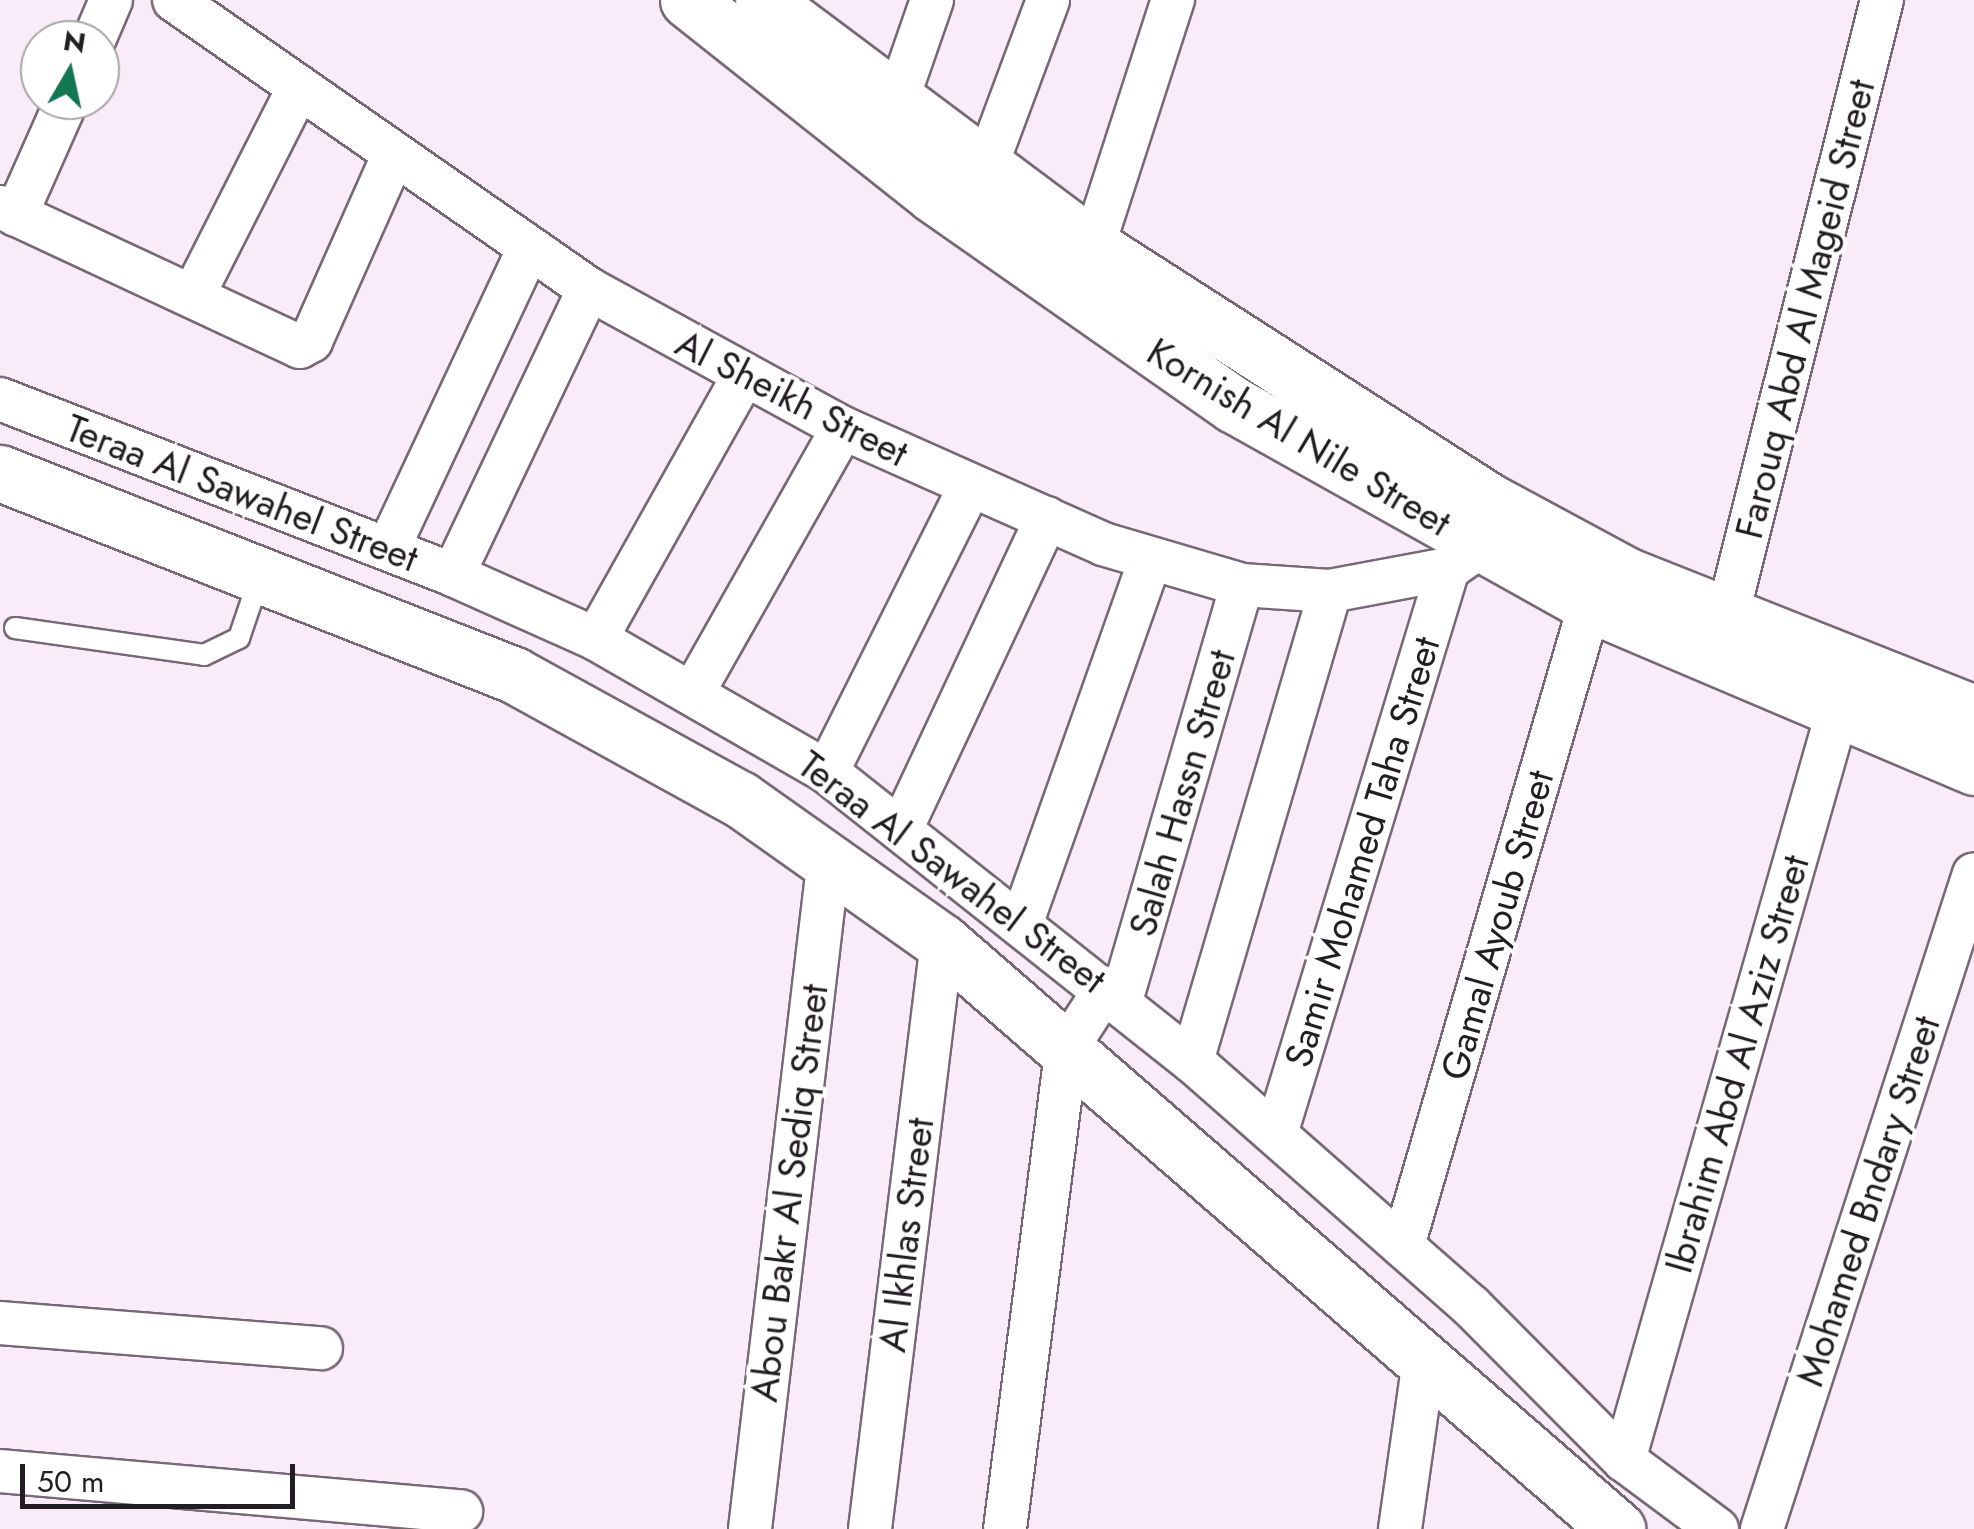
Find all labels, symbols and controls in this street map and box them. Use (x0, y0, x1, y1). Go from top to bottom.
north arrow (20, 20, 120, 120)
text: N (60, 20, 89, 64)
street label: Farouq Abd Al Mageid Street (1726, 75, 1884, 543)
street label: Al Sheikh Street (668, 320, 916, 476)
street label: Kornish Al Nile Street (1139, 328, 1459, 546)
street label: Teraa Al Sawahel Street (60, 405, 424, 581)
street label: Samir Mohamed Taha Street (1275, 631, 1449, 1073)
street label: Salah Hassn Street (1119, 645, 1245, 941)
street label: Teraa Al Sawahel Street (789, 742, 1115, 1002)
street label: Gamal Ayoub Street (1431, 765, 1563, 1085)
street label: Ibrahim Abd Al Aziz Street (1656, 850, 1818, 1278)
street label: Abou Bakr Al Sediq Street (741, 982, 837, 1404)
street label: Mohamed Bndary Street (1787, 1010, 1949, 1392)
street label: Al Ikhlas Street (869, 1115, 943, 1355)
scale bar (25, 1444, 300, 1506)
text: 50 m (37, 1460, 104, 1503)

